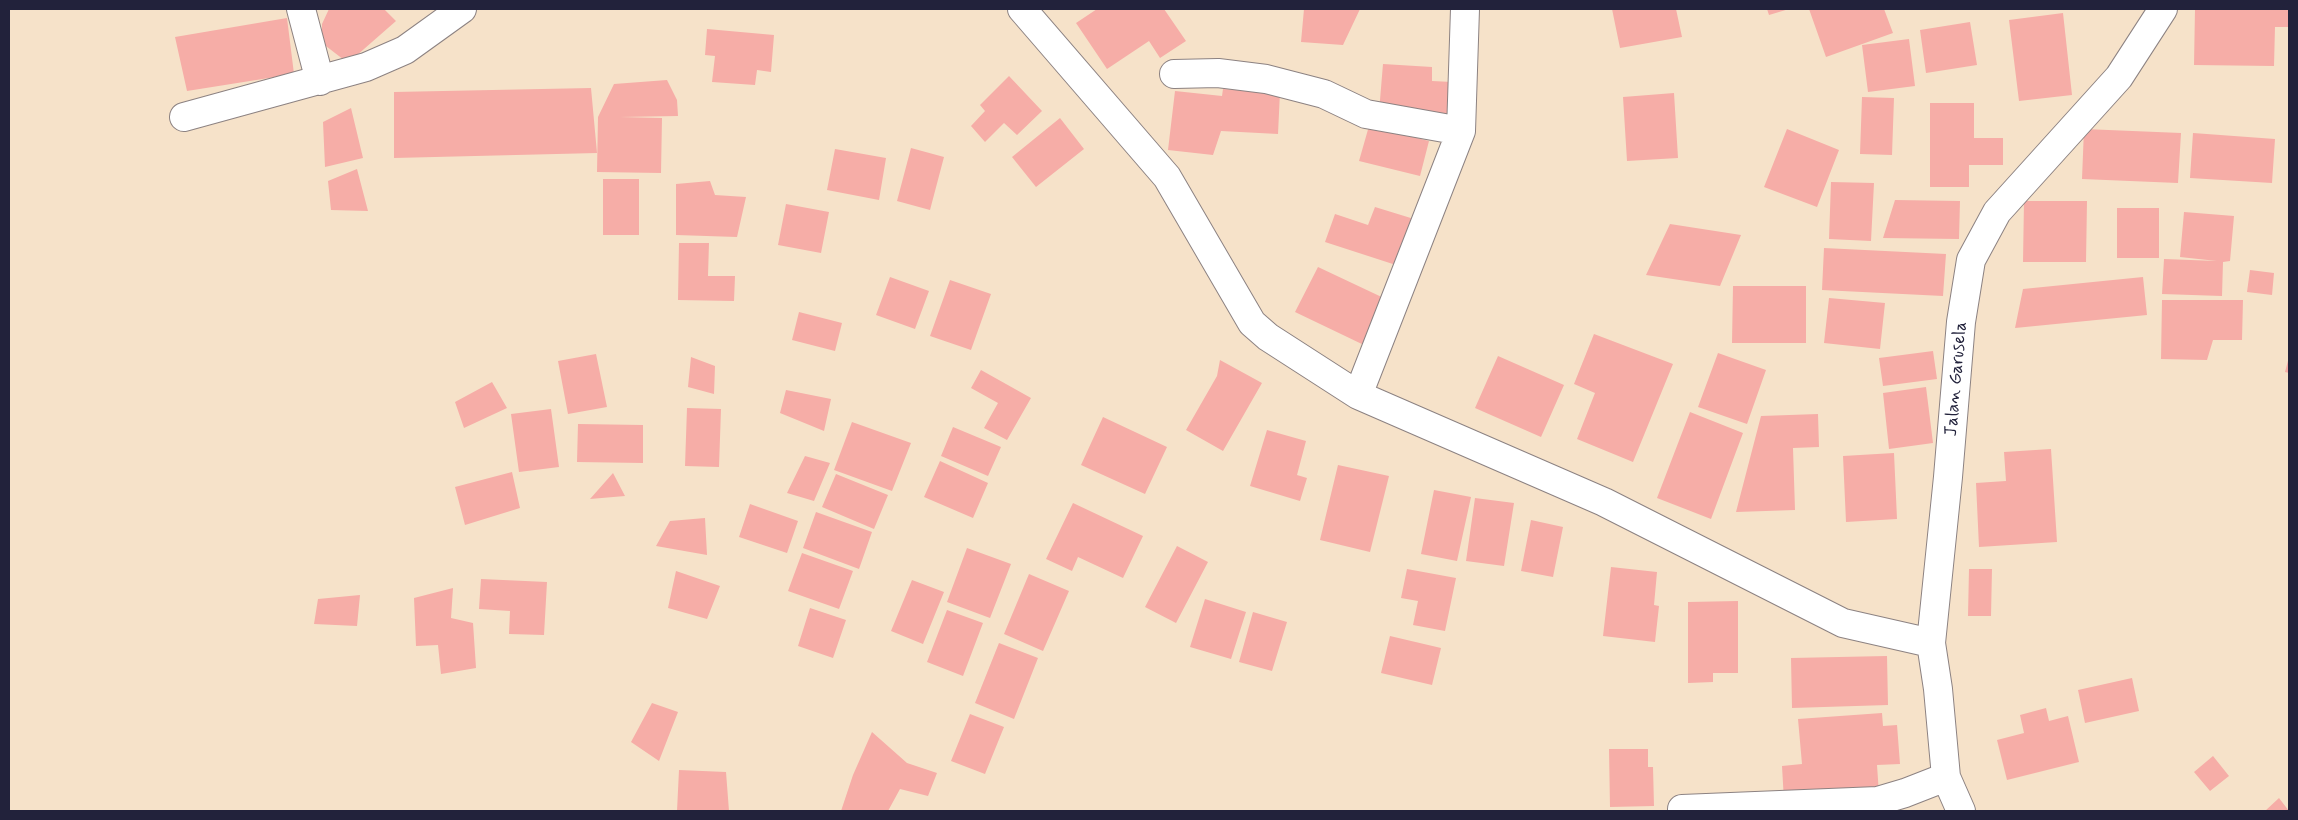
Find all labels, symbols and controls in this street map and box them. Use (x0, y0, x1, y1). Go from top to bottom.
street label: Jalan Garusela (1941, 321, 1973, 437)

